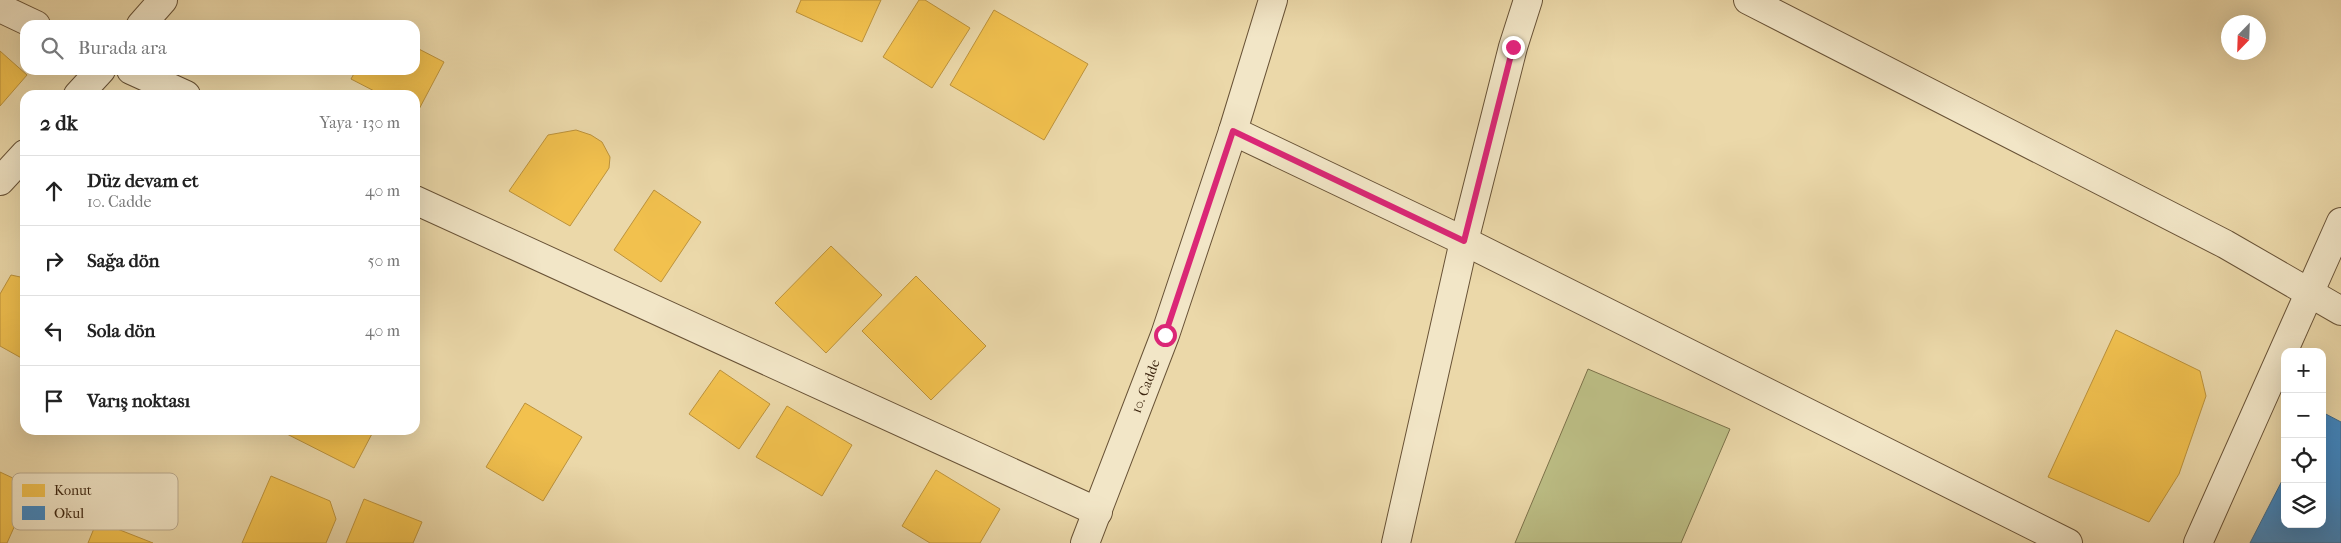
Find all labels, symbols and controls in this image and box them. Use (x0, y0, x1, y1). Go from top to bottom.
north arrow (2221, 15, 2266, 60)
search box (20, 20, 420, 75)
icon: search (38, 34, 66, 62)
route end (1502, 36, 1525, 59)
text: Burada ara (78, 37, 167, 59)
text: 2 dk (40, 111, 78, 135)
text: Yaya · 130 m (320, 113, 400, 132)
text: Düz devam et (87, 170, 198, 192)
icon: ahead (40, 177, 68, 205)
text: 40 m (365, 181, 400, 200)
text: 10. Cadde (87, 192, 151, 211)
icon: right (40, 247, 68, 275)
text: Sağa dön (87, 250, 160, 272)
text: 50 m (368, 251, 400, 270)
icon: left (40, 317, 68, 345)
text: Sola dön (87, 320, 155, 342)
text: 40 m (365, 321, 400, 340)
route start (1154, 324, 1177, 347)
map controls (2281, 348, 2326, 528)
button: + (2281, 348, 2326, 393)
street label: 10. Cadde (1127, 357, 1163, 416)
icon: arrive (40, 387, 68, 415)
text: Varış noktası (87, 390, 190, 412)
button: − (2281, 393, 2326, 438)
button: locate (2281, 438, 2326, 483)
legend (12, 473, 178, 530)
text: Konut (54, 482, 92, 499)
button: layers (2281, 483, 2326, 528)
text: Okul (54, 505, 84, 522)

